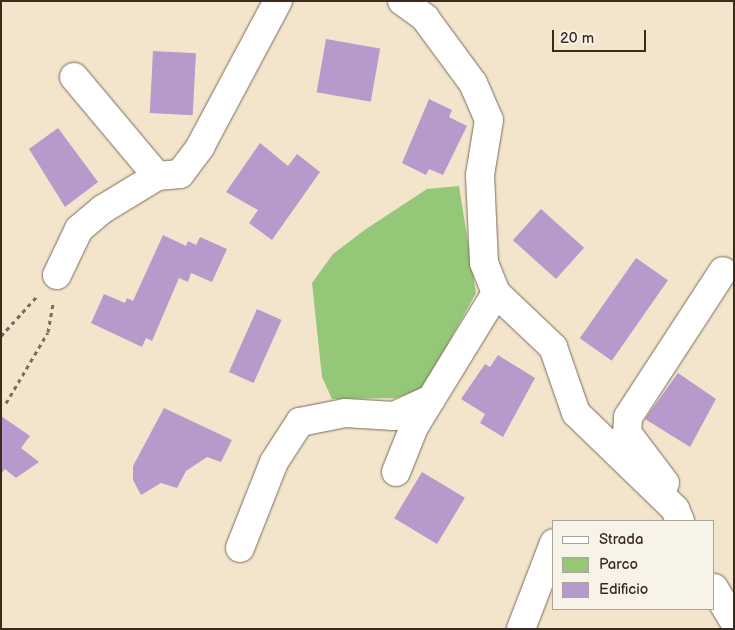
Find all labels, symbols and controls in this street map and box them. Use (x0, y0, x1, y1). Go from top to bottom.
scale bar (555, 20, 649, 52)
text: 20 m (560, 29, 594, 48)
legend (552, 520, 715, 610)
text: Strada (599, 530, 643, 549)
text: Parco (599, 555, 638, 574)
text: Edificio (599, 580, 648, 599)

